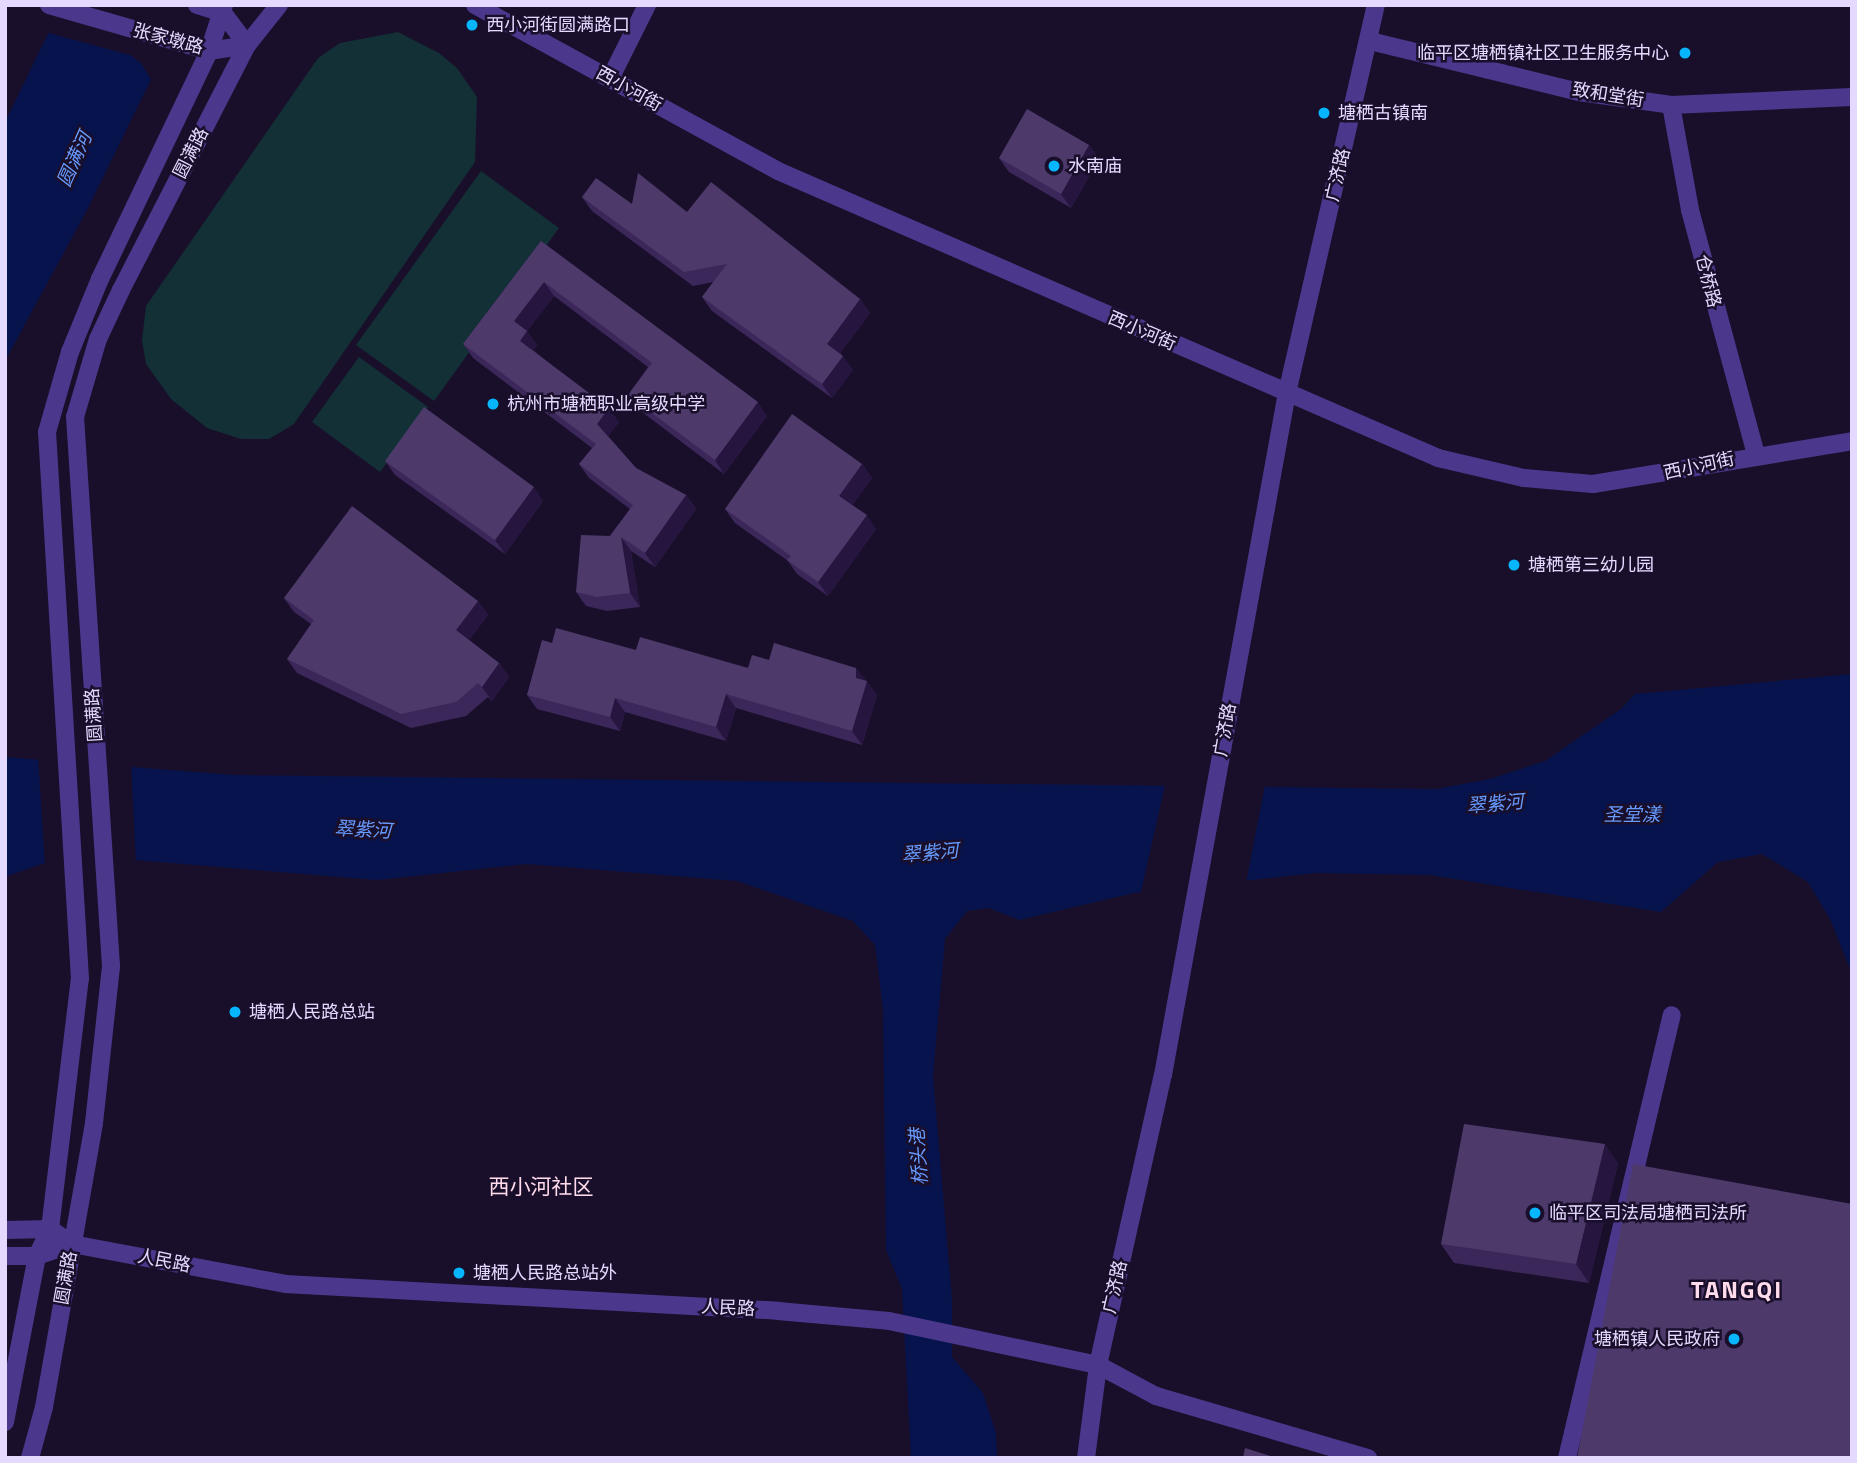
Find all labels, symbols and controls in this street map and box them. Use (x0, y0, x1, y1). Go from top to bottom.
place label: 西小河街圆满路口 (486, 14, 630, 36)
marker: 西小河街圆满路口 (464, 17, 480, 33)
street label: 张家墩路 (130, 19, 206, 59)
place label: 临平区塘栖镇社区卫生服务中心 (1417, 42, 1669, 64)
marker: 临平区塘栖镇社区卫生服务中心 (1675, 43, 1695, 63)
street label: 西小河街 (592, 62, 666, 116)
street label: 致和堂街 (1571, 79, 1645, 111)
place label: 塘栖古镇南 (1338, 102, 1428, 124)
marker: 塘栖古镇南 (1316, 105, 1332, 121)
street label: 圆满路 (169, 124, 213, 182)
water label: 圆满河 (52, 128, 96, 190)
street label: 广济路 (1321, 146, 1355, 204)
place label: 水南庙 (1068, 155, 1122, 177)
marker: 水南庙 (1046, 158, 1062, 174)
street label: 仓桥路 (1691, 252, 1725, 310)
street label: 西小河街 (1105, 307, 1179, 355)
place label: 杭州市塘栖职业高级中学 (507, 393, 705, 415)
marker: 杭州市塘栖职业高级中学 (485, 396, 501, 412)
street label: 西小河街 (1662, 448, 1736, 484)
place label: 塘栖第三幼儿园 (1528, 554, 1654, 576)
marker: 塘栖第三幼儿园 (1506, 557, 1522, 573)
street label: 圆满路 (81, 687, 107, 743)
street label: 广济路 (1210, 702, 1240, 758)
water label: 翠紫河 (1466, 789, 1524, 817)
water label: 圣堂漾 (1604, 803, 1660, 825)
water label: 翠紫河 (334, 816, 392, 842)
water label: 翠紫河 (901, 838, 959, 866)
place label: 塘栖人民路总站 (249, 1001, 375, 1023)
marker: 塘栖人民路总站 (227, 1004, 243, 1020)
water label: 桥头港 (905, 1128, 931, 1186)
district label: 西小河社区 (489, 1173, 593, 1199)
place label: 临平区司法局塘栖司法所 (1549, 1202, 1747, 1224)
marker: 临平区司法局塘栖司法所 (1527, 1205, 1543, 1221)
street label: 人民路 (135, 1245, 193, 1277)
street label: 圆满路 (51, 1250, 81, 1306)
street label: 广济路 (1098, 1258, 1132, 1316)
place label: 塘栖人民路总站外 (473, 1262, 617, 1284)
marker: 塘栖人民路总站外 (451, 1265, 467, 1281)
district label: TANGQI (1692, 1276, 1782, 1304)
street label: 人民路 (700, 1296, 756, 1320)
place label: 塘栖镇人民政府 (1594, 1328, 1720, 1350)
marker: 塘栖镇人民政府 (1726, 1331, 1742, 1347)

